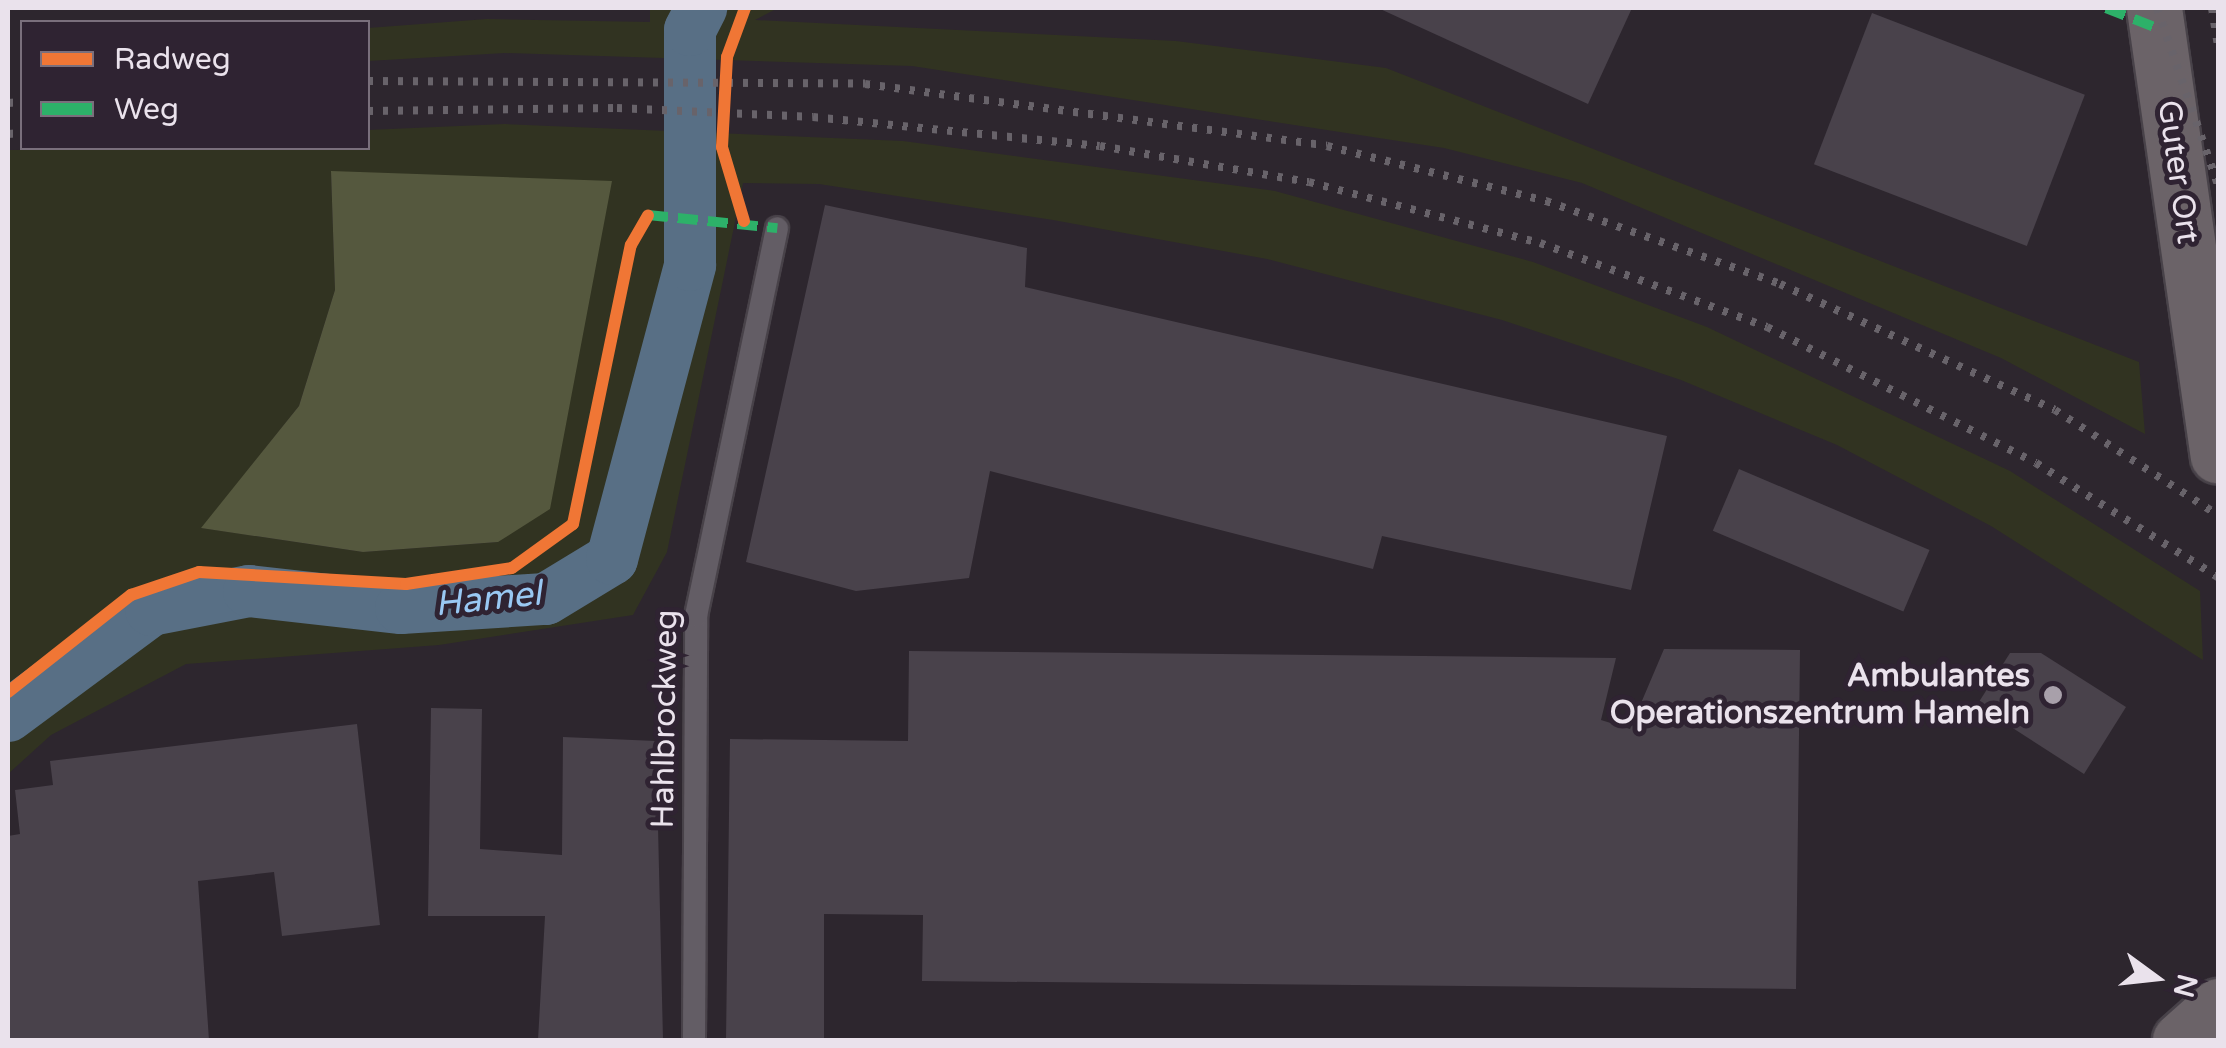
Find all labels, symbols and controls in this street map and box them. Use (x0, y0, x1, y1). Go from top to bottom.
legend (20, 20, 370, 150)
text: Radweg (114, 41, 231, 78)
text: Weg (114, 91, 179, 128)
street label: Guter Ort (2149, 98, 2207, 246)
water label: Hamel (433, 573, 543, 625)
street label: Hahlbrockweg (644, 609, 686, 829)
place label: Ambulantes Operationszentrum Hameln (1610, 658, 2030, 733)
marker: Ambulantes Operationszentrum Hameln (2040, 682, 2066, 708)
north arrow (2106, 928, 2206, 1028)
text: N (2166, 970, 2204, 1001)

